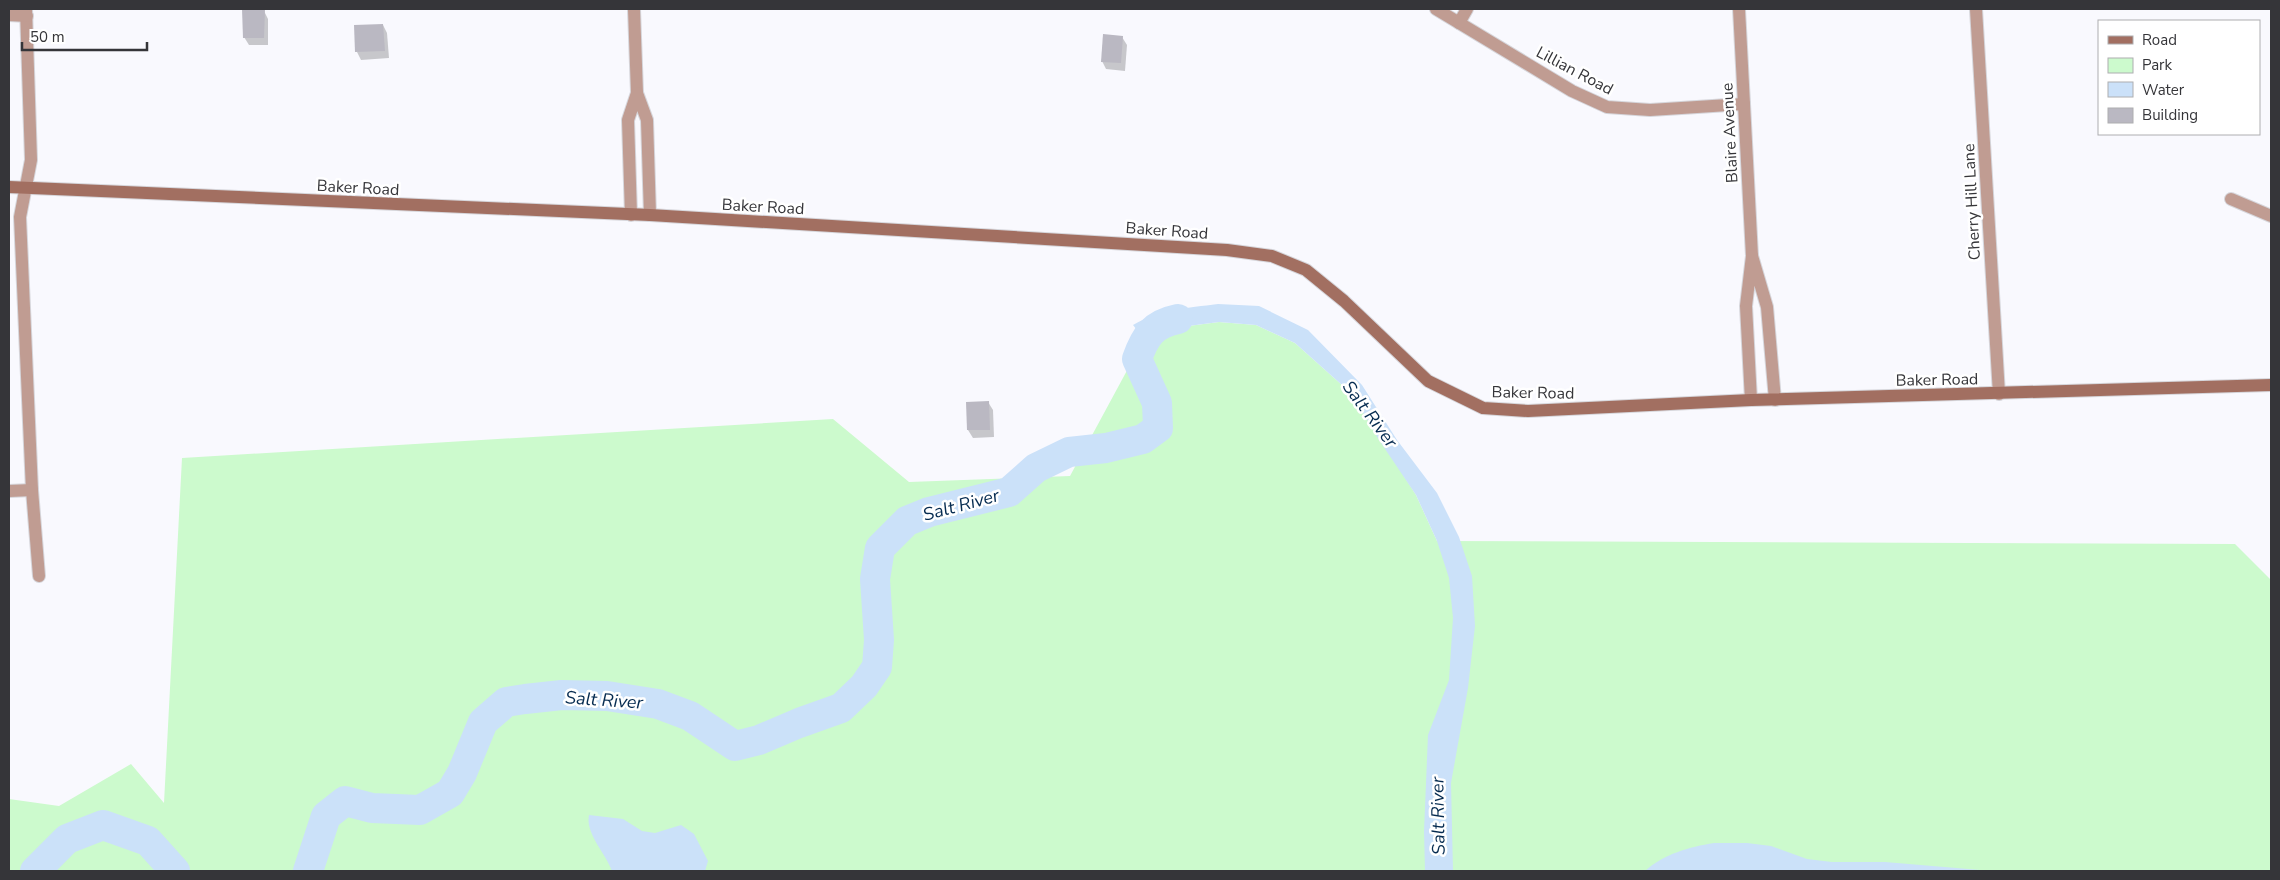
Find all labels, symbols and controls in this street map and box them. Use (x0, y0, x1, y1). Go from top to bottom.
scale bar (22, 20, 148, 52)
legend (2098, 20, 2260, 135)
text: 50 m (30, 27, 65, 47)
text: Road (2142, 30, 2177, 50)
street label: Lillian Road (1532, 41, 1617, 100)
text: Park (2142, 55, 2172, 75)
text: Water (2142, 80, 2185, 100)
street label: Blaire Avenue (1716, 82, 1744, 184)
text: Building (2142, 105, 2198, 125)
street label: Cherry Hill Lane (1958, 143, 1986, 261)
street label: Baker Road (316, 175, 400, 201)
street label: Baker Road (721, 194, 805, 220)
street label: Baker Road (1125, 217, 1209, 245)
street label: Baker Road (1895, 368, 1979, 392)
water label: Salt River (1337, 376, 1403, 453)
street label: Baker Road (1491, 381, 1575, 405)
water label: Salt River (920, 483, 1002, 527)
water label: Salt River (564, 685, 644, 715)
water label: Salt River (1425, 776, 1451, 855)

